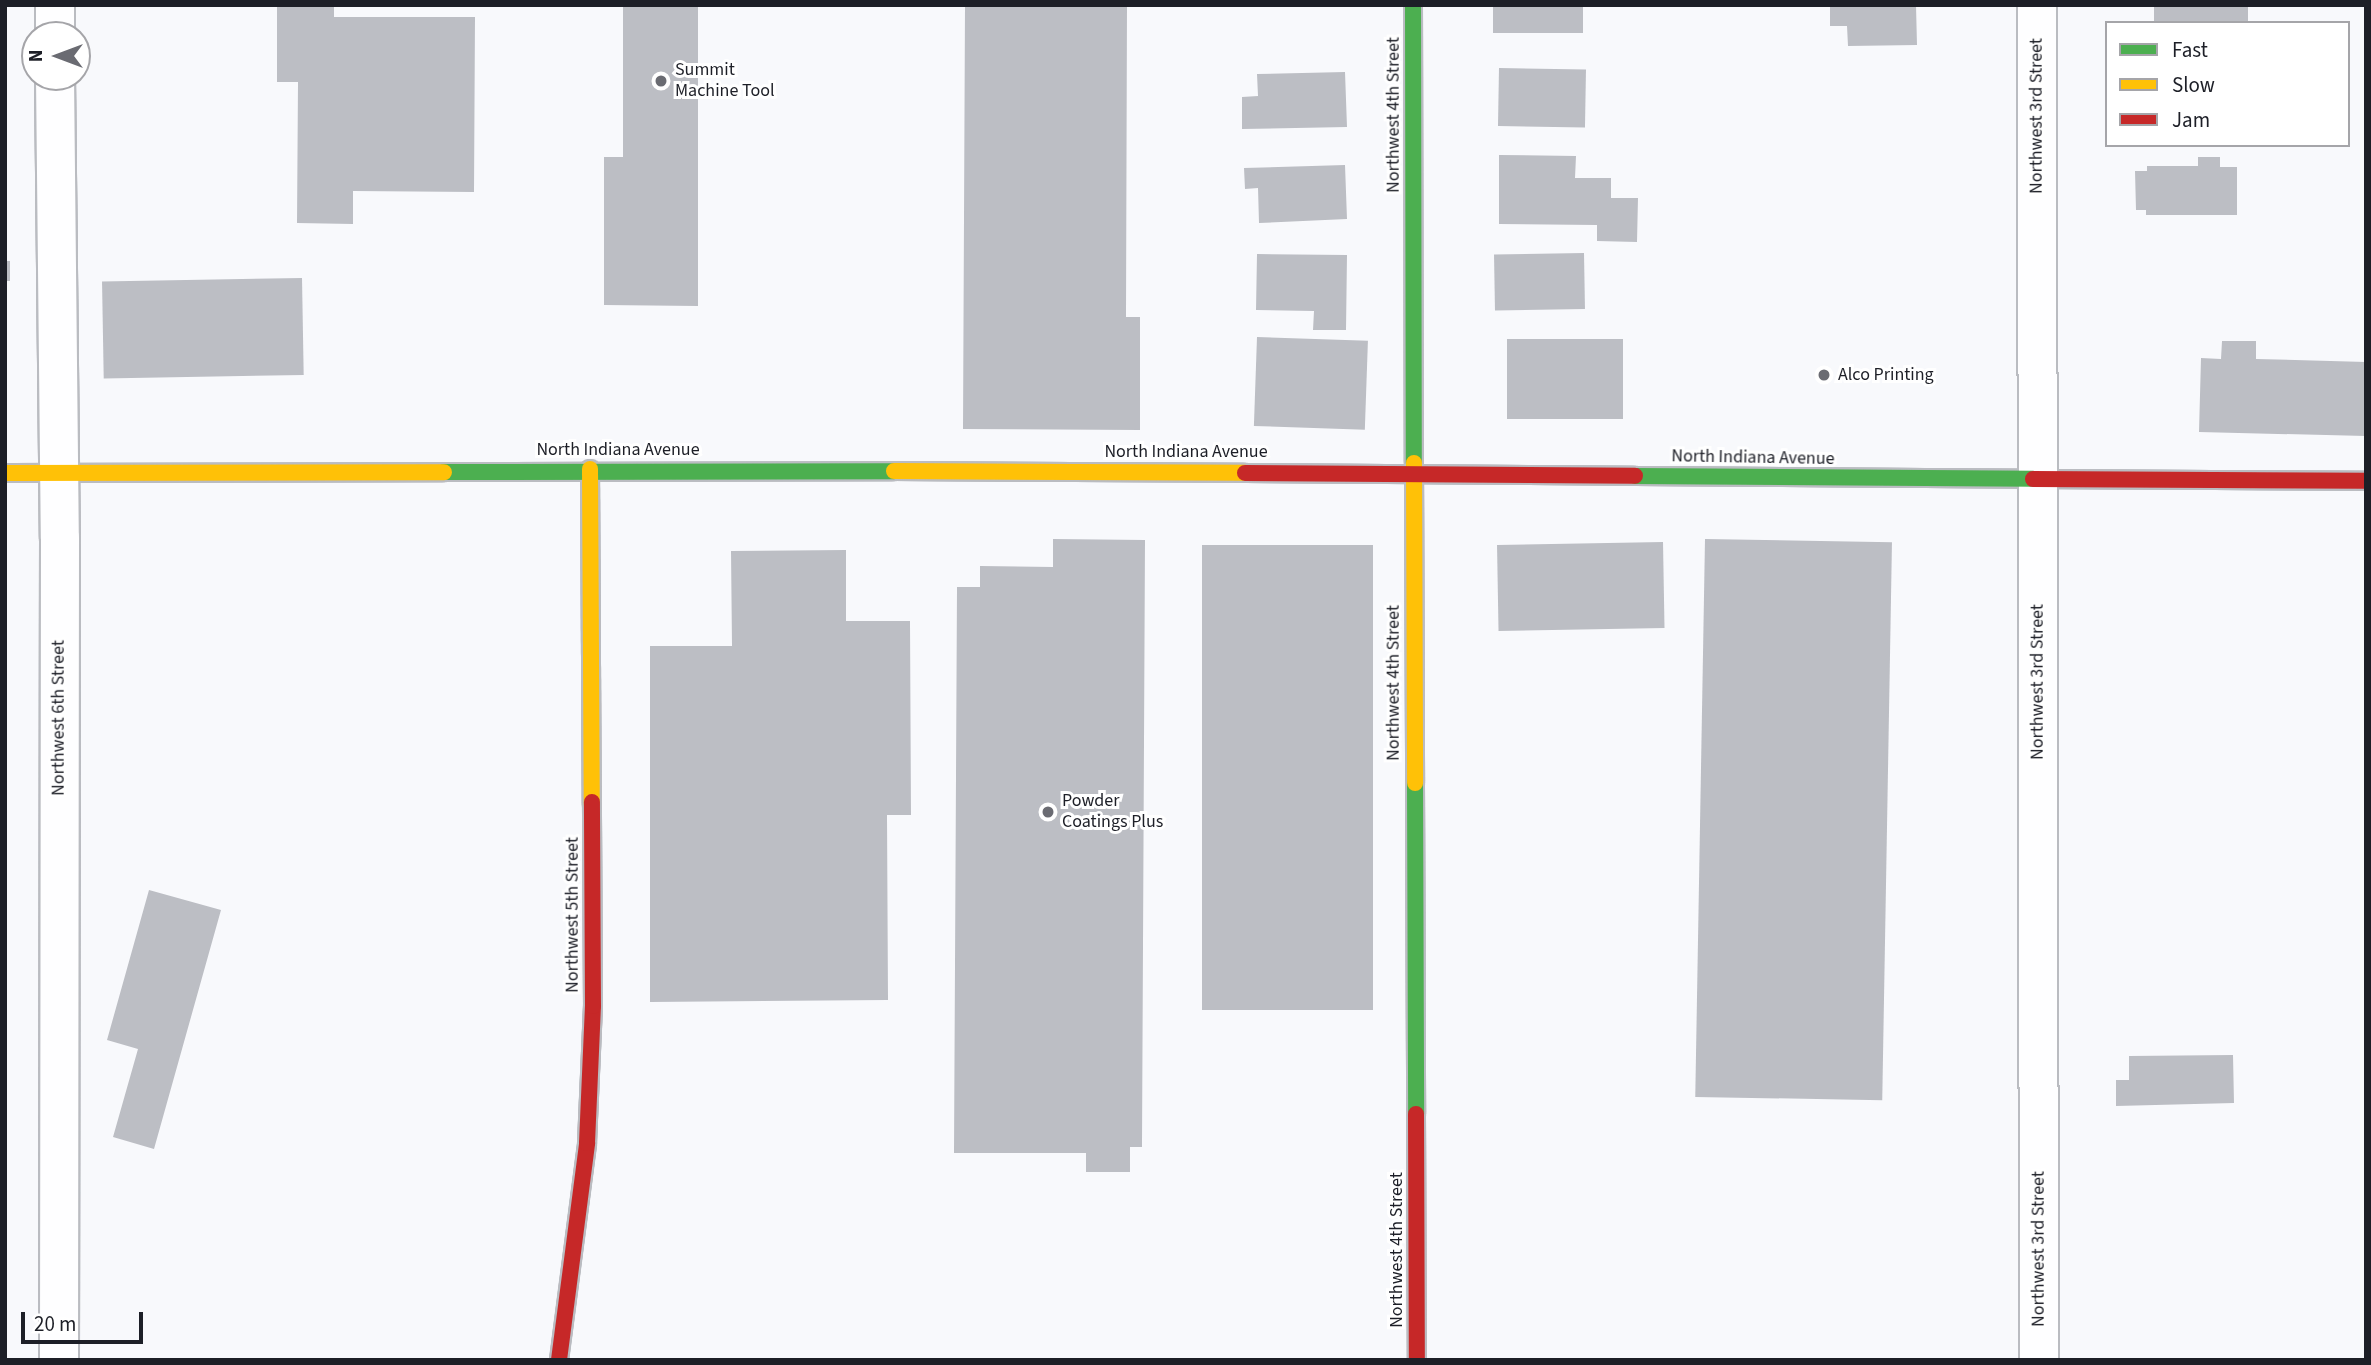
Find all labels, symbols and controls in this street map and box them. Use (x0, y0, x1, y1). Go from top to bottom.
north arrow (21, 21, 91, 91)
legend (2105, 21, 2350, 147)
text: Fast (2172, 35, 2208, 65)
street label: Northwest 4th Street (1383, 37, 1405, 193)
street label: Northwest 3rd Street (2026, 38, 2048, 194)
text: N (23, 50, 50, 62)
place label: Summit Machine Tool (675, 60, 775, 102)
text: Slow (2172, 70, 2215, 100)
marker: Summit Machine Tool (653, 73, 669, 89)
text: Jam (2172, 105, 2210, 135)
place label: Alco Printing (1838, 364, 1934, 386)
marker: Alco Printing (1816, 367, 1832, 383)
street label: North Indiana Avenue (536, 439, 700, 461)
street label: North Indiana Avenue (1104, 441, 1268, 463)
street label: North Indiana Avenue (1671, 446, 1835, 470)
street label: Northwest 3rd Street (2027, 604, 2049, 760)
street label: Northwest 4th Street (1383, 605, 1405, 761)
street label: Northwest 6th Street (48, 640, 70, 796)
place label: Powder Coatings Plus (1062, 791, 1163, 834)
marker: Powder Coatings Plus (1040, 804, 1056, 820)
street label: Northwest 5th Street (562, 837, 584, 993)
street label: Northwest 3rd Street (2028, 1171, 2050, 1327)
street label: Northwest 4th Street (1386, 1172, 1408, 1328)
scale bar (24, 1298, 147, 1342)
text: 20 m (34, 1309, 76, 1339)

